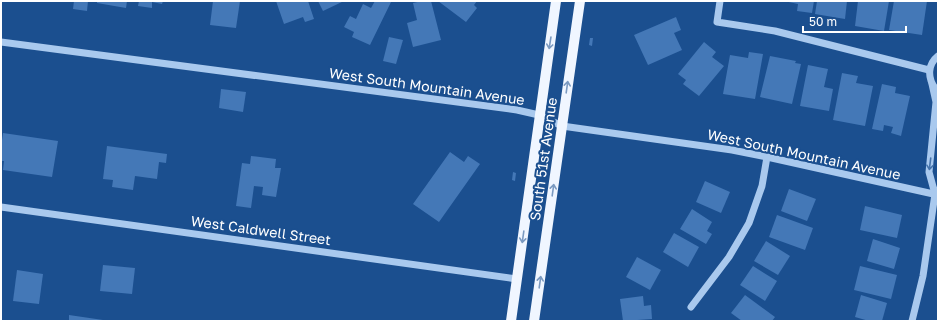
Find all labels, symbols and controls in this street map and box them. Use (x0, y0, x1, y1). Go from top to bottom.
scale bar (803, 8, 906, 34)
text: 50 m (809, 14, 837, 29)
one-way arrow (546, 36, 554, 49)
street label: West South Mountain Avenue (328, 64, 526, 108)
one-way arrow (563, 81, 571, 94)
street label: South 51st Avenue (526, 96, 560, 222)
street label: West South Mountain Avenue (706, 125, 902, 183)
one-way arrow (926, 157, 934, 170)
one-way arrow (549, 184, 557, 197)
street label: West Caldwell Street (190, 212, 332, 248)
one-way arrow (519, 230, 526, 243)
one-way arrow (536, 276, 544, 289)

